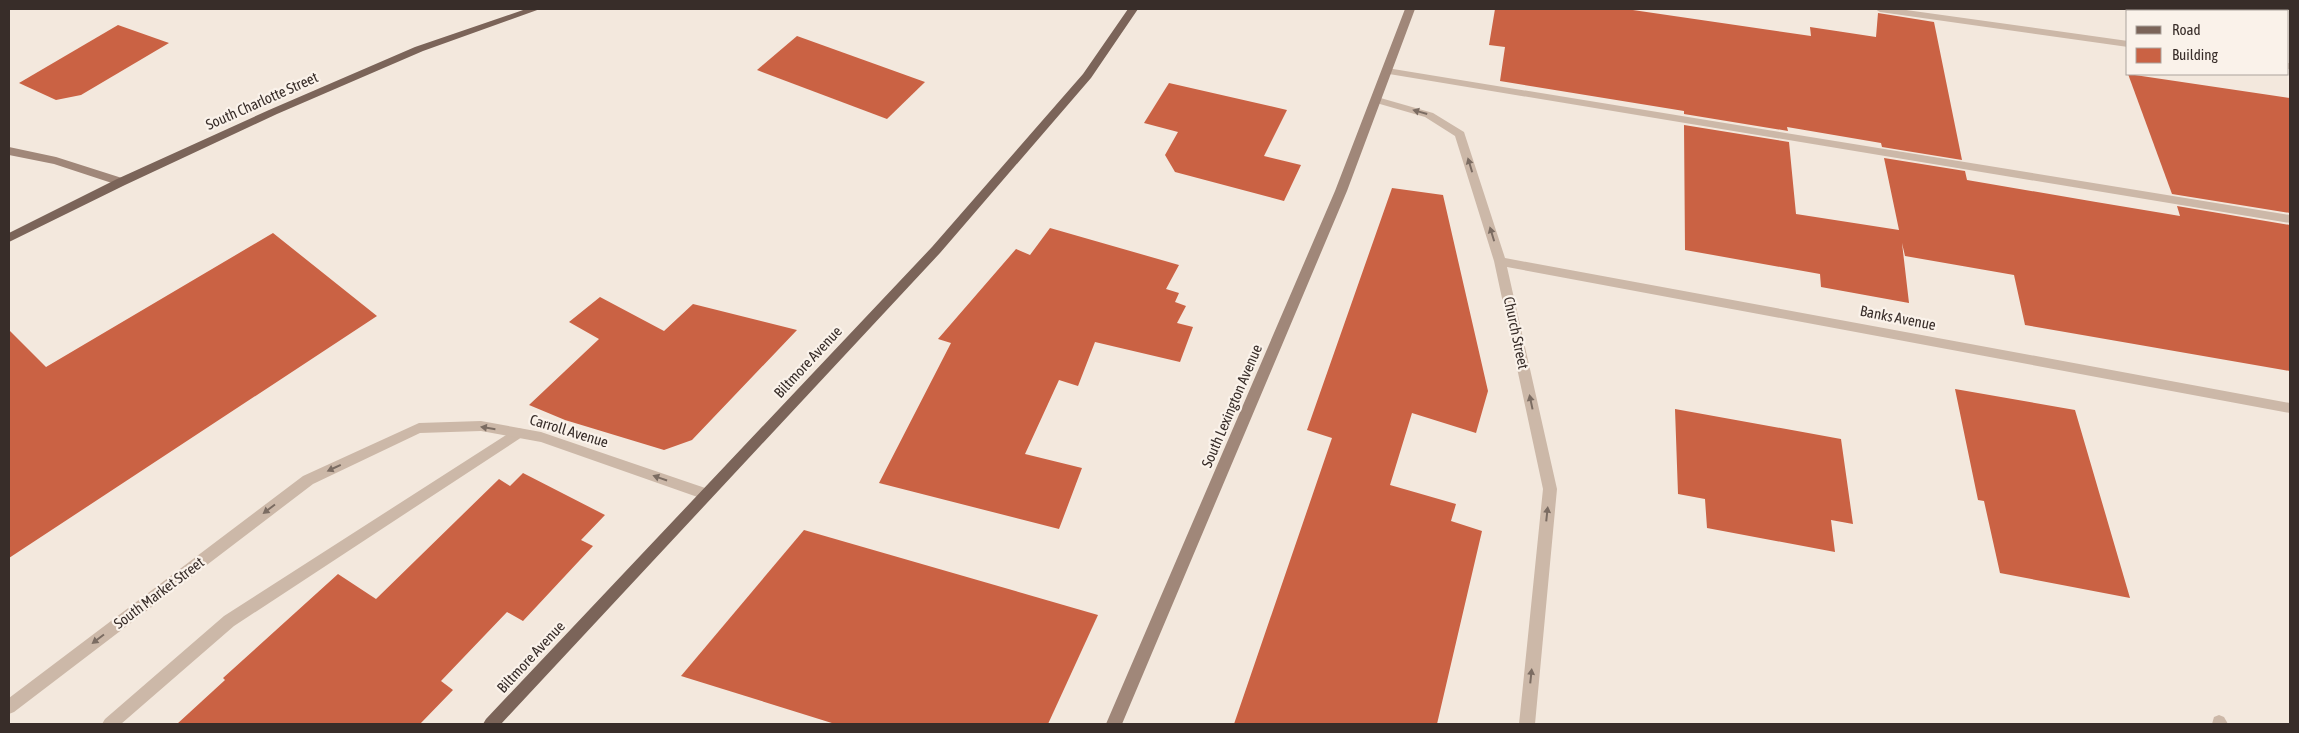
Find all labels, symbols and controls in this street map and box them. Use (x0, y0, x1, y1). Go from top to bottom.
legend (2126, 10, 2289, 75)
text: Road (2172, 21, 2201, 38)
text: Building (2172, 46, 2218, 63)
street label: South Charlotte Street (203, 68, 320, 133)
one-way arrow (1413, 108, 1428, 116)
one-way arrow (1466, 158, 1474, 173)
one-way arrow (1488, 226, 1496, 241)
street label: Church Street (1501, 295, 1532, 371)
street label: Banks Avenue (1859, 302, 1938, 333)
street label: Biltmore Avenue (770, 322, 845, 401)
street label: South Lexington Avenue (1198, 342, 1265, 470)
one-way arrow (1527, 394, 1535, 409)
street label: Carroll Avenue (528, 411, 611, 451)
one-way arrow (479, 423, 495, 431)
one-way arrow (327, 464, 341, 472)
one-way arrow (652, 474, 667, 482)
one-way arrow (262, 504, 276, 514)
one-way arrow (1543, 506, 1551, 522)
street label: South Market Street (110, 553, 207, 632)
street label: Biltmore Avenue (493, 617, 568, 696)
one-way arrow (91, 634, 105, 644)
one-way arrow (1528, 667, 1536, 683)

